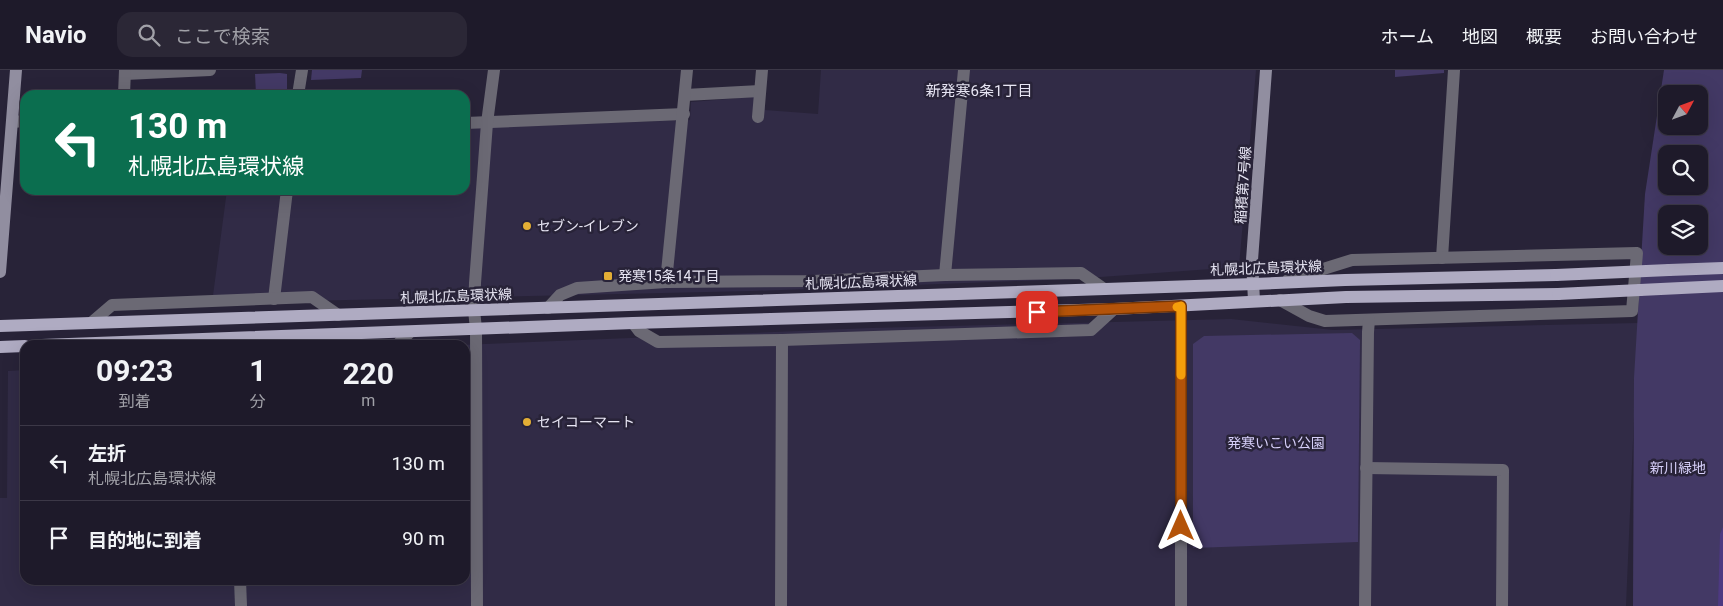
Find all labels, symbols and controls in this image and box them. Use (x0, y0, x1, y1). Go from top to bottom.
search box (117, 12, 467, 57)
text: Navio (25, 21, 87, 49)
icon: search (135, 21, 163, 49)
text: ここで検索 (175, 25, 270, 48)
text: ホーム (1381, 26, 1434, 47)
text: 地図 (1462, 26, 1498, 47)
text: 概要 (1526, 26, 1562, 47)
text: お問い合わせ (1590, 26, 1698, 47)
district label: 新発寒6条1丁目 (926, 82, 1032, 100)
north arrow (1658, 85, 1708, 135)
map controls (1658, 85, 1708, 255)
text: 130 m (128, 106, 227, 147)
icon: left (45, 110, 110, 175)
button: search (1658, 145, 1708, 195)
street label: 稲積第7号線 (1232, 146, 1254, 224)
text: 札幌北広島環状線 (128, 154, 304, 179)
button: layers (1658, 205, 1708, 255)
place label: セブン-イレブン (537, 218, 639, 234)
marker: セブン-イレブン (521, 220, 533, 232)
street label: 札幌北広島環状線 (1210, 258, 1322, 278)
place label: 発寒15条14丁目 (618, 268, 719, 284)
marker: 発寒15条14丁目 (602, 270, 614, 282)
street label: 札幌北広島環状線 (805, 272, 917, 292)
street label: 札幌北広島環状線 (400, 286, 512, 306)
pin (1016, 291, 1058, 333)
icon: arrive (1023, 298, 1051, 326)
text: 09:23 (96, 353, 173, 388)
text: 1 (249, 353, 266, 388)
text: 220 (342, 356, 394, 391)
text: m (361, 391, 375, 410)
text: 到着 (119, 392, 151, 411)
text: 分 (250, 392, 266, 411)
place label: セイコーマート (537, 414, 635, 430)
marker: セイコーマート (521, 416, 533, 428)
park label: 発寒いこい公園 (1227, 435, 1325, 451)
text: 左折 (88, 442, 126, 465)
icon: left (45, 449, 73, 477)
text: 130 m (392, 452, 445, 475)
park label: 新川緑地 (1650, 460, 1706, 476)
text: 札幌北広島環状線 (88, 469, 216, 488)
position arrow (1154, 499, 1206, 551)
icon: arrive (45, 524, 73, 552)
text: 90 m (402, 527, 445, 550)
text: 目的地に到着 (88, 529, 202, 552)

